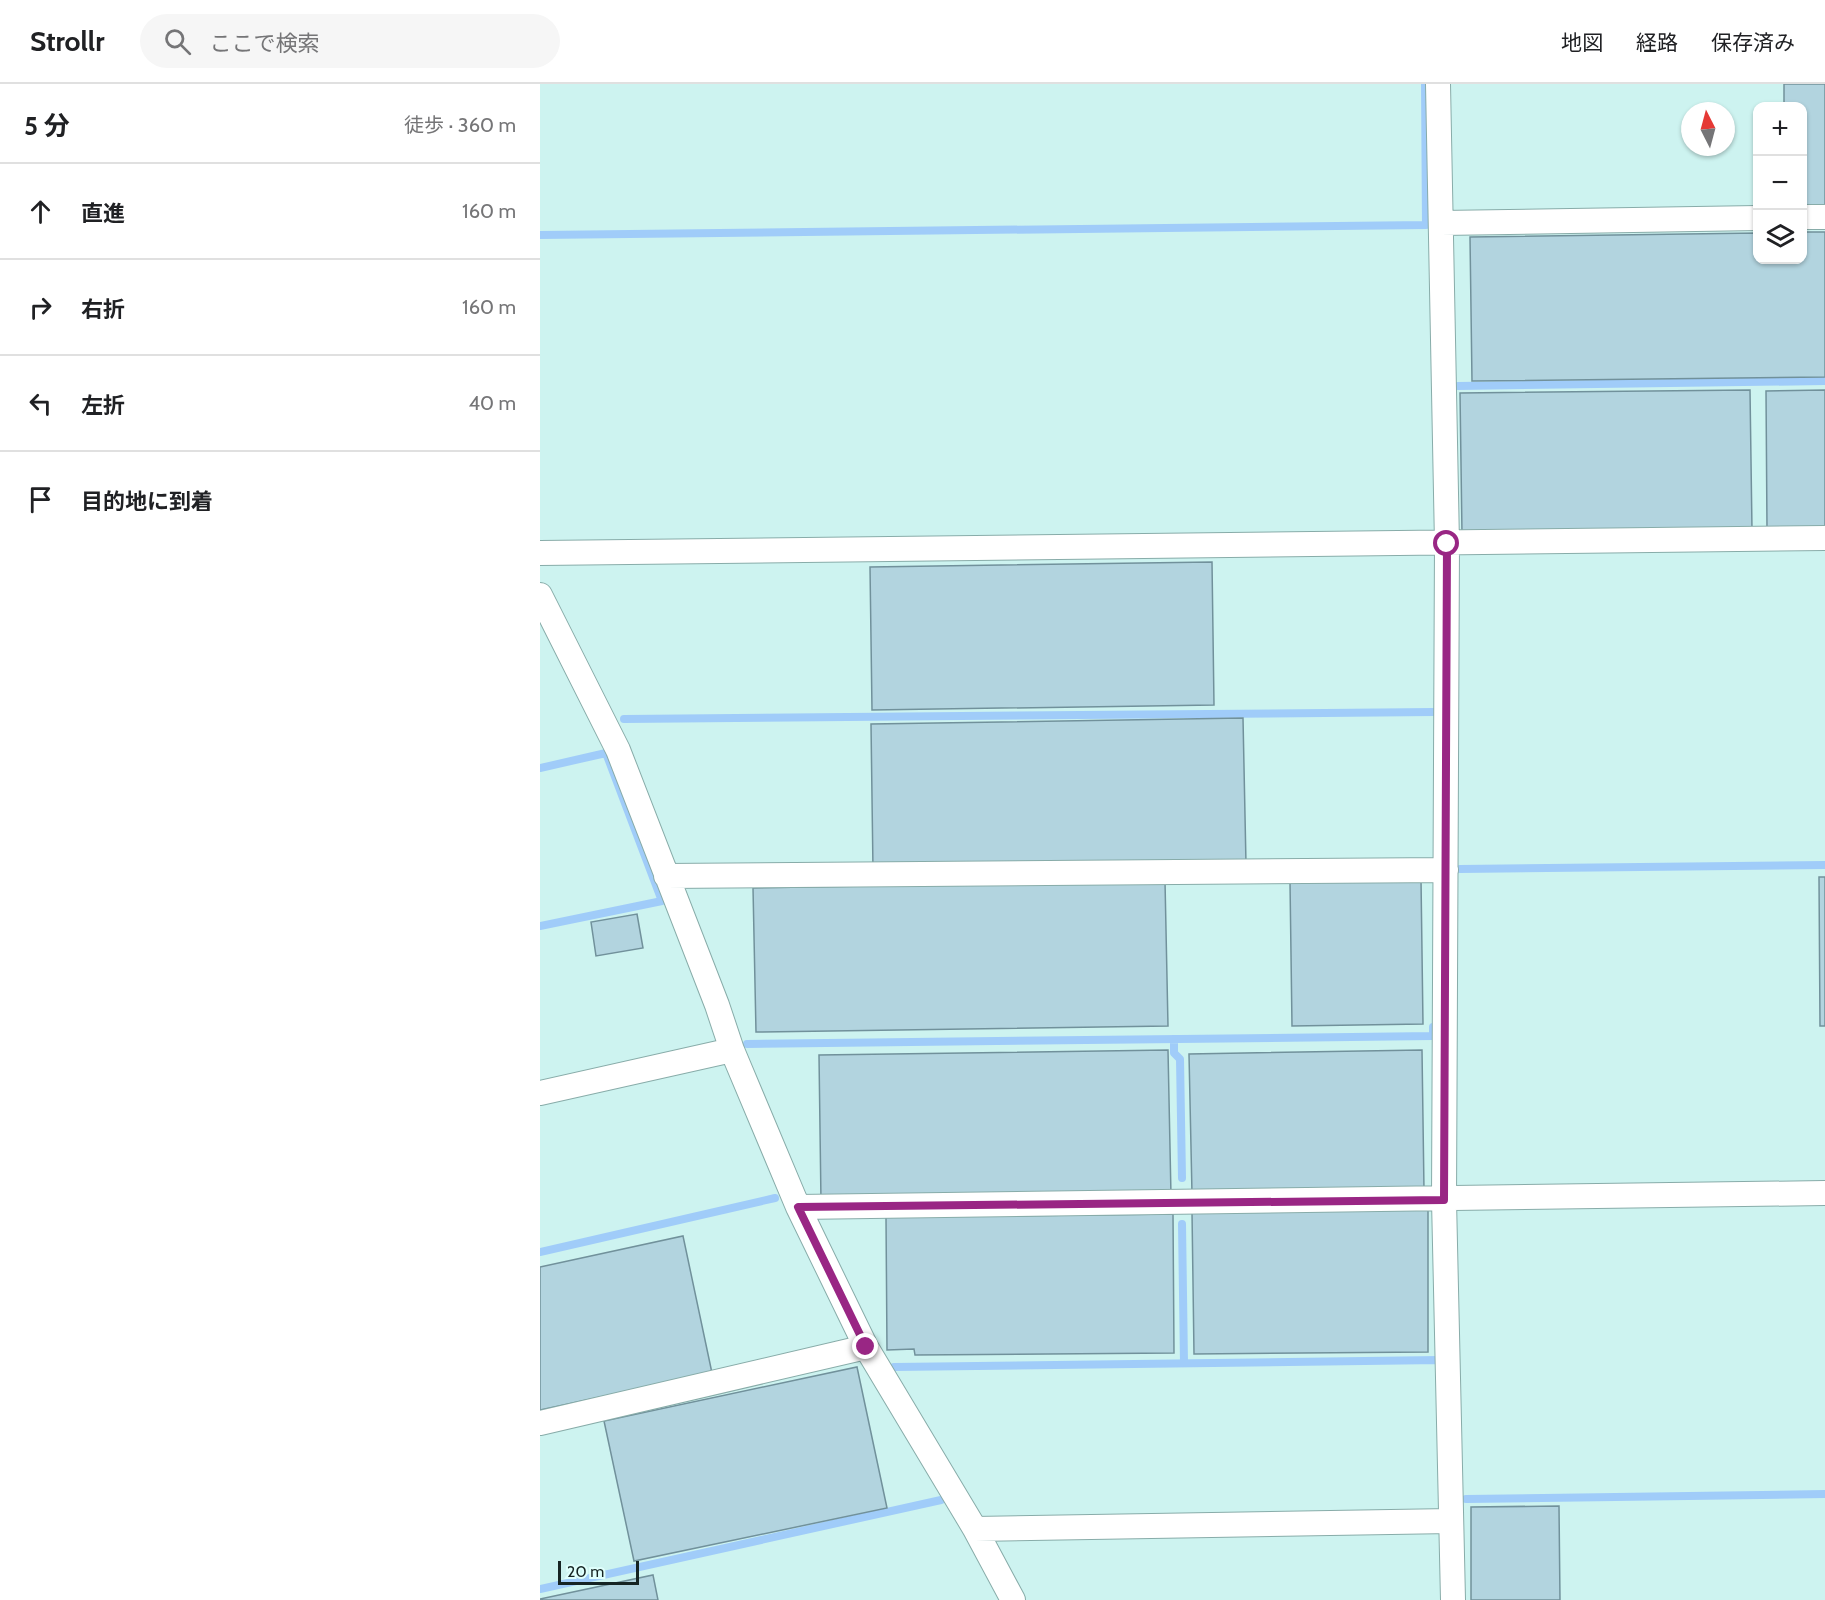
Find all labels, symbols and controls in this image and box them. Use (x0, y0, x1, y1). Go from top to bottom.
search box (140, 14, 560, 68)
text: Strollr (30, 24, 104, 58)
icon: search (161, 25, 194, 58)
text: ここで検索 (209, 30, 319, 57)
text: 地図 (1561, 30, 1603, 55)
text: 経路 (1636, 30, 1678, 55)
text: 保存済み (1711, 30, 1795, 55)
north arrow (1681, 102, 1735, 156)
map controls (1753, 102, 1807, 264)
button: + (1753, 102, 1807, 156)
text: 5 分 (24, 110, 70, 142)
text: 徒歩 · 360 m (404, 113, 516, 137)
button: − (1753, 156, 1807, 210)
icon: ahead (24, 195, 57, 228)
text: 160 m (462, 199, 516, 223)
text: 直進 (81, 200, 125, 227)
button: layers (1753, 210, 1807, 264)
icon: right (24, 291, 57, 324)
text: 160 m (462, 295, 516, 319)
text: 右折 (81, 296, 125, 323)
icon: left (24, 387, 57, 420)
text: 40 m (468, 391, 516, 415)
text: 左折 (81, 392, 125, 419)
icon: arrive (24, 483, 57, 516)
text: 目的地に到着 (81, 488, 213, 515)
route start (1433, 530, 1459, 556)
route end (852, 1333, 878, 1359)
scale bar (558, 1558, 639, 1586)
text: 20 m (567, 1562, 604, 1581)

